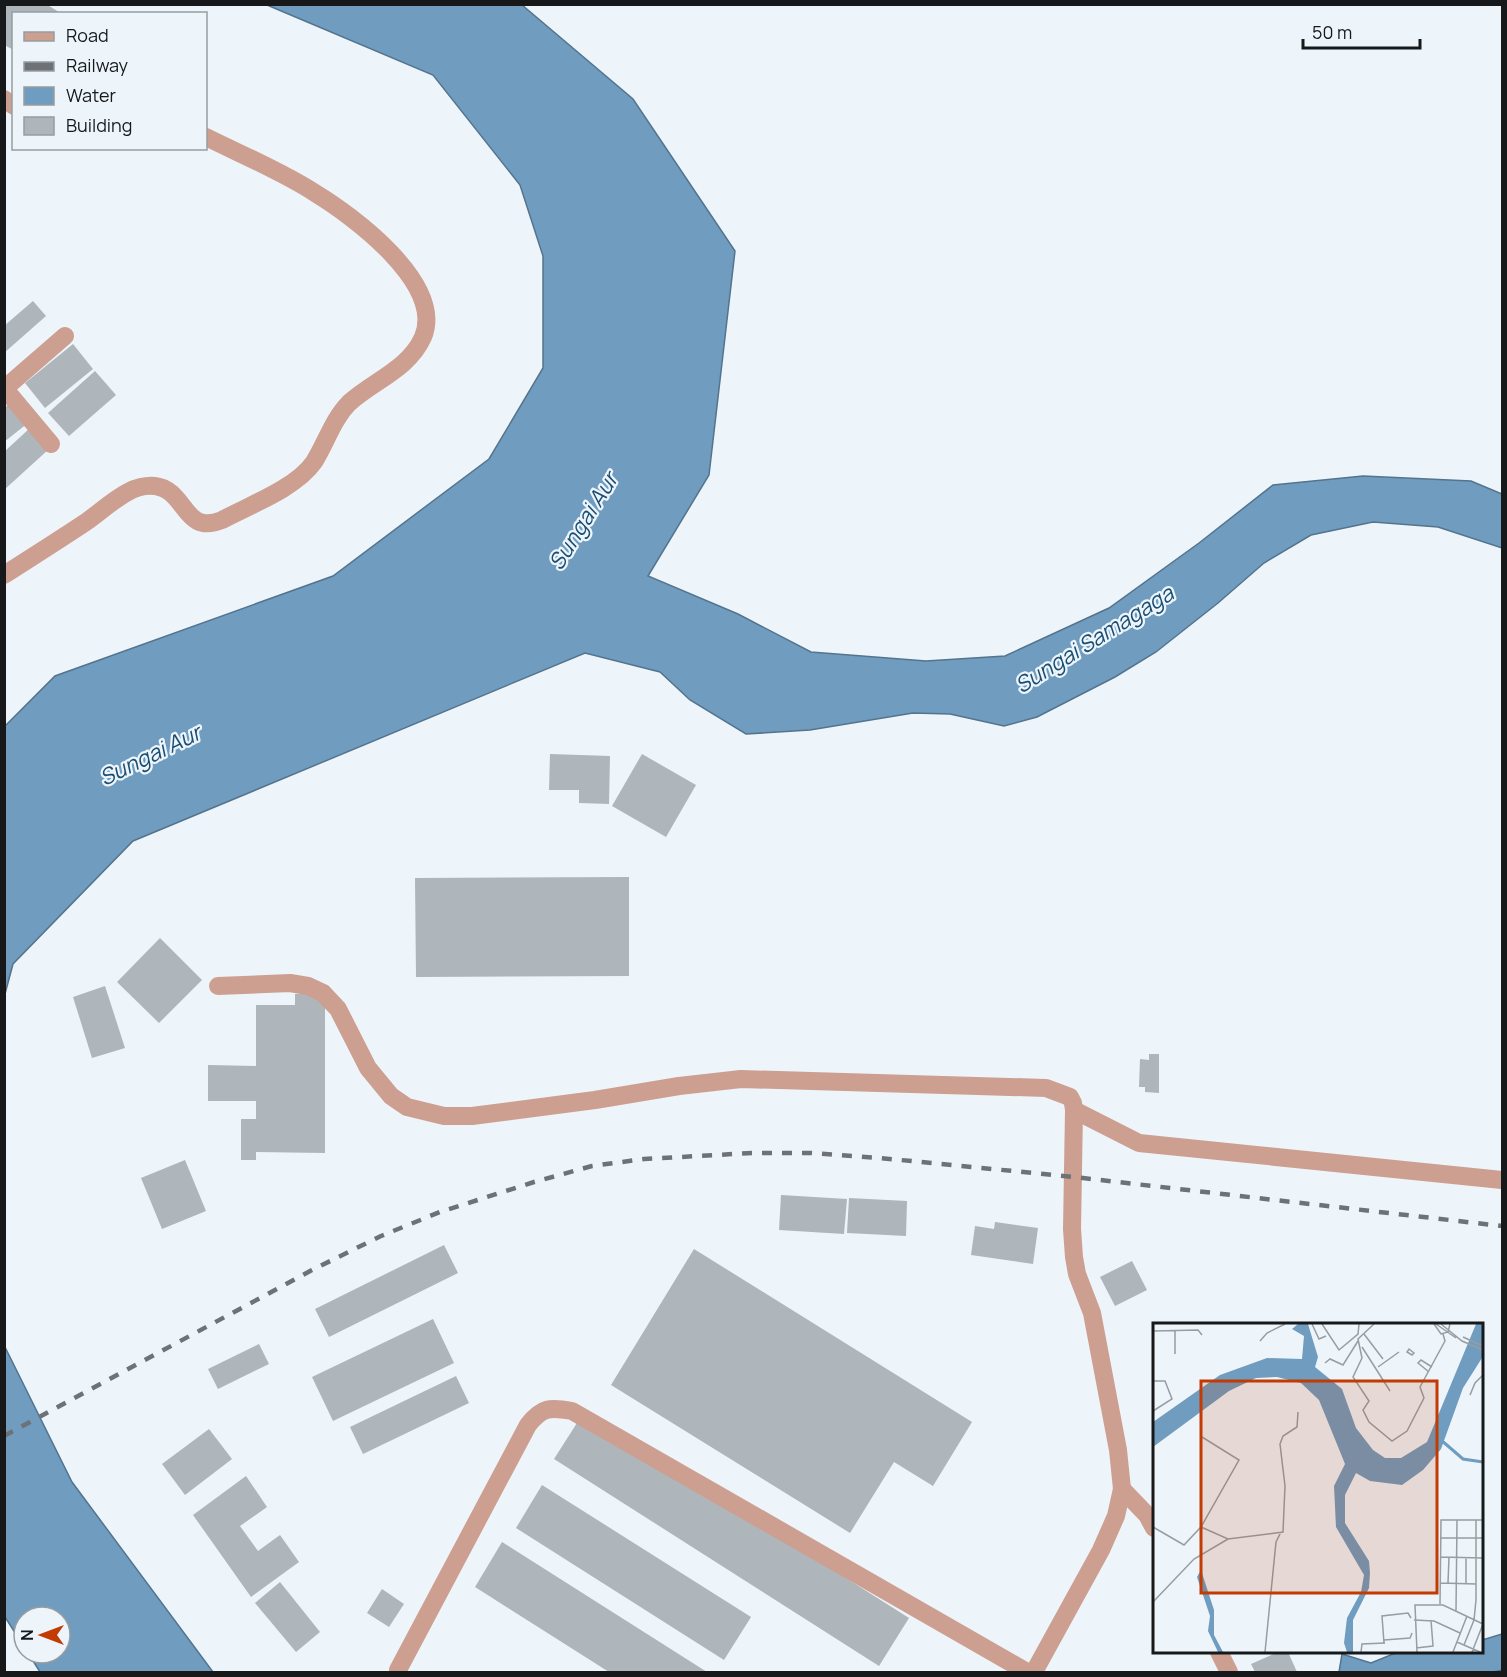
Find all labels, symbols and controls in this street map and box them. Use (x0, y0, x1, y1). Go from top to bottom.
legend (12, 12, 207, 150)
scale bar (1303, 12, 1420, 50)
text: 50 m (1312, 20, 1352, 44)
text: Road (66, 23, 109, 47)
text: Railway (66, 53, 128, 77)
text: Water (66, 83, 116, 107)
text: Building (66, 113, 132, 137)
water label: Sungai Aur (541, 464, 626, 575)
water label: Sungai Samagaga (1009, 577, 1180, 700)
water label: Sungai Aur (94, 716, 209, 792)
inset map (1153, 1323, 1483, 1653)
north arrow (12, 1605, 72, 1665)
text: N (16, 1629, 38, 1641)

